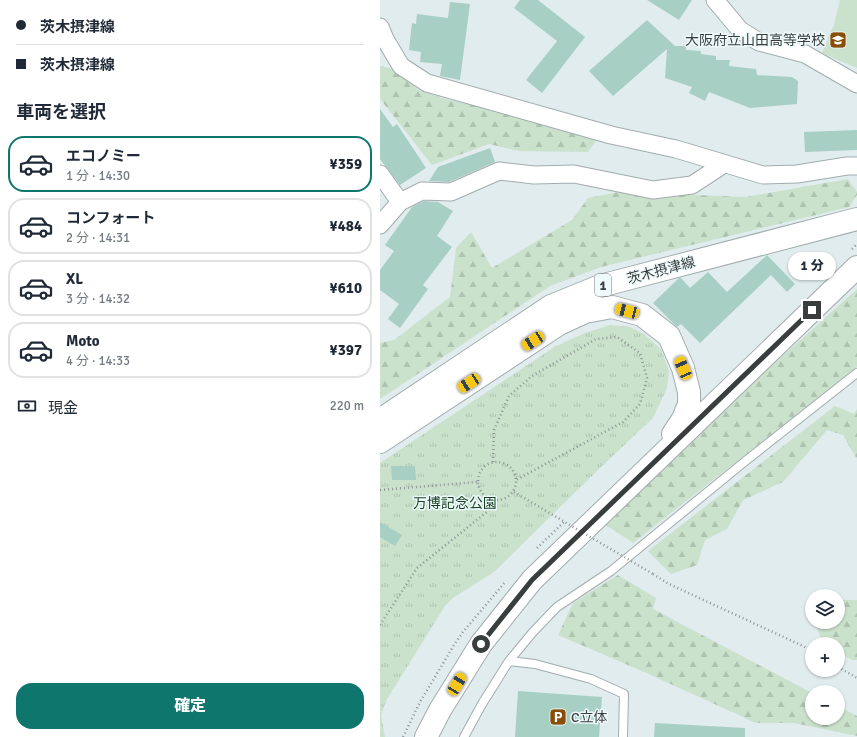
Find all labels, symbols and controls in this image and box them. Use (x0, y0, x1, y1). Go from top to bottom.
text: 茨木摂津線 (40, 18, 115, 36)
school or university icon: 大阪府立山田高等学校 (828, 30, 848, 50)
place label: 大阪府立山田高等学校 (685, 32, 825, 49)
text: 茨木摂津線 (40, 56, 115, 74)
text: 車両を選択 (16, 101, 106, 123)
icon: car (18, 146, 54, 182)
text: エコノミー (66, 147, 141, 165)
text: ¥359 (330, 155, 362, 173)
text: 1 分 · 14:30 (66, 168, 130, 184)
icon: car (18, 208, 54, 244)
text: コンフォート (66, 209, 156, 227)
text: ¥484 (330, 217, 362, 235)
text: 2 分 · 14:31 (66, 230, 130, 246)
callout: 1 分 (788, 252, 836, 280)
street label: 茨木摂津線 (625, 253, 697, 288)
text: 1 分 (801, 258, 823, 274)
icon: car (18, 270, 54, 306)
text: XL (66, 270, 83, 288)
road number: 1 (595, 274, 611, 296)
text: ¥610 (330, 279, 362, 297)
text: 3 分 · 14:32 (66, 291, 130, 307)
route end (803, 301, 821, 319)
car (614, 302, 640, 320)
car (520, 329, 546, 353)
icon: car (18, 332, 54, 368)
text: Moto (66, 332, 100, 350)
text: ¥397 (330, 341, 362, 359)
text: 4 分 · 14:33 (66, 353, 130, 369)
car (673, 355, 693, 381)
car (456, 371, 482, 395)
icon: cash (16, 395, 38, 417)
text: 220 m (330, 398, 364, 414)
text: 現金 (48, 399, 78, 417)
park label: 万博記念公園 (413, 495, 497, 512)
map controls (805, 589, 845, 725)
button: layers (805, 589, 845, 629)
route start (472, 635, 490, 653)
button: + (805, 637, 845, 677)
car (446, 671, 468, 697)
button: 確定 (16, 683, 364, 729)
button: − (805, 685, 845, 725)
parking icon: C立体 (548, 707, 568, 727)
place label: C立体 (571, 709, 607, 726)

